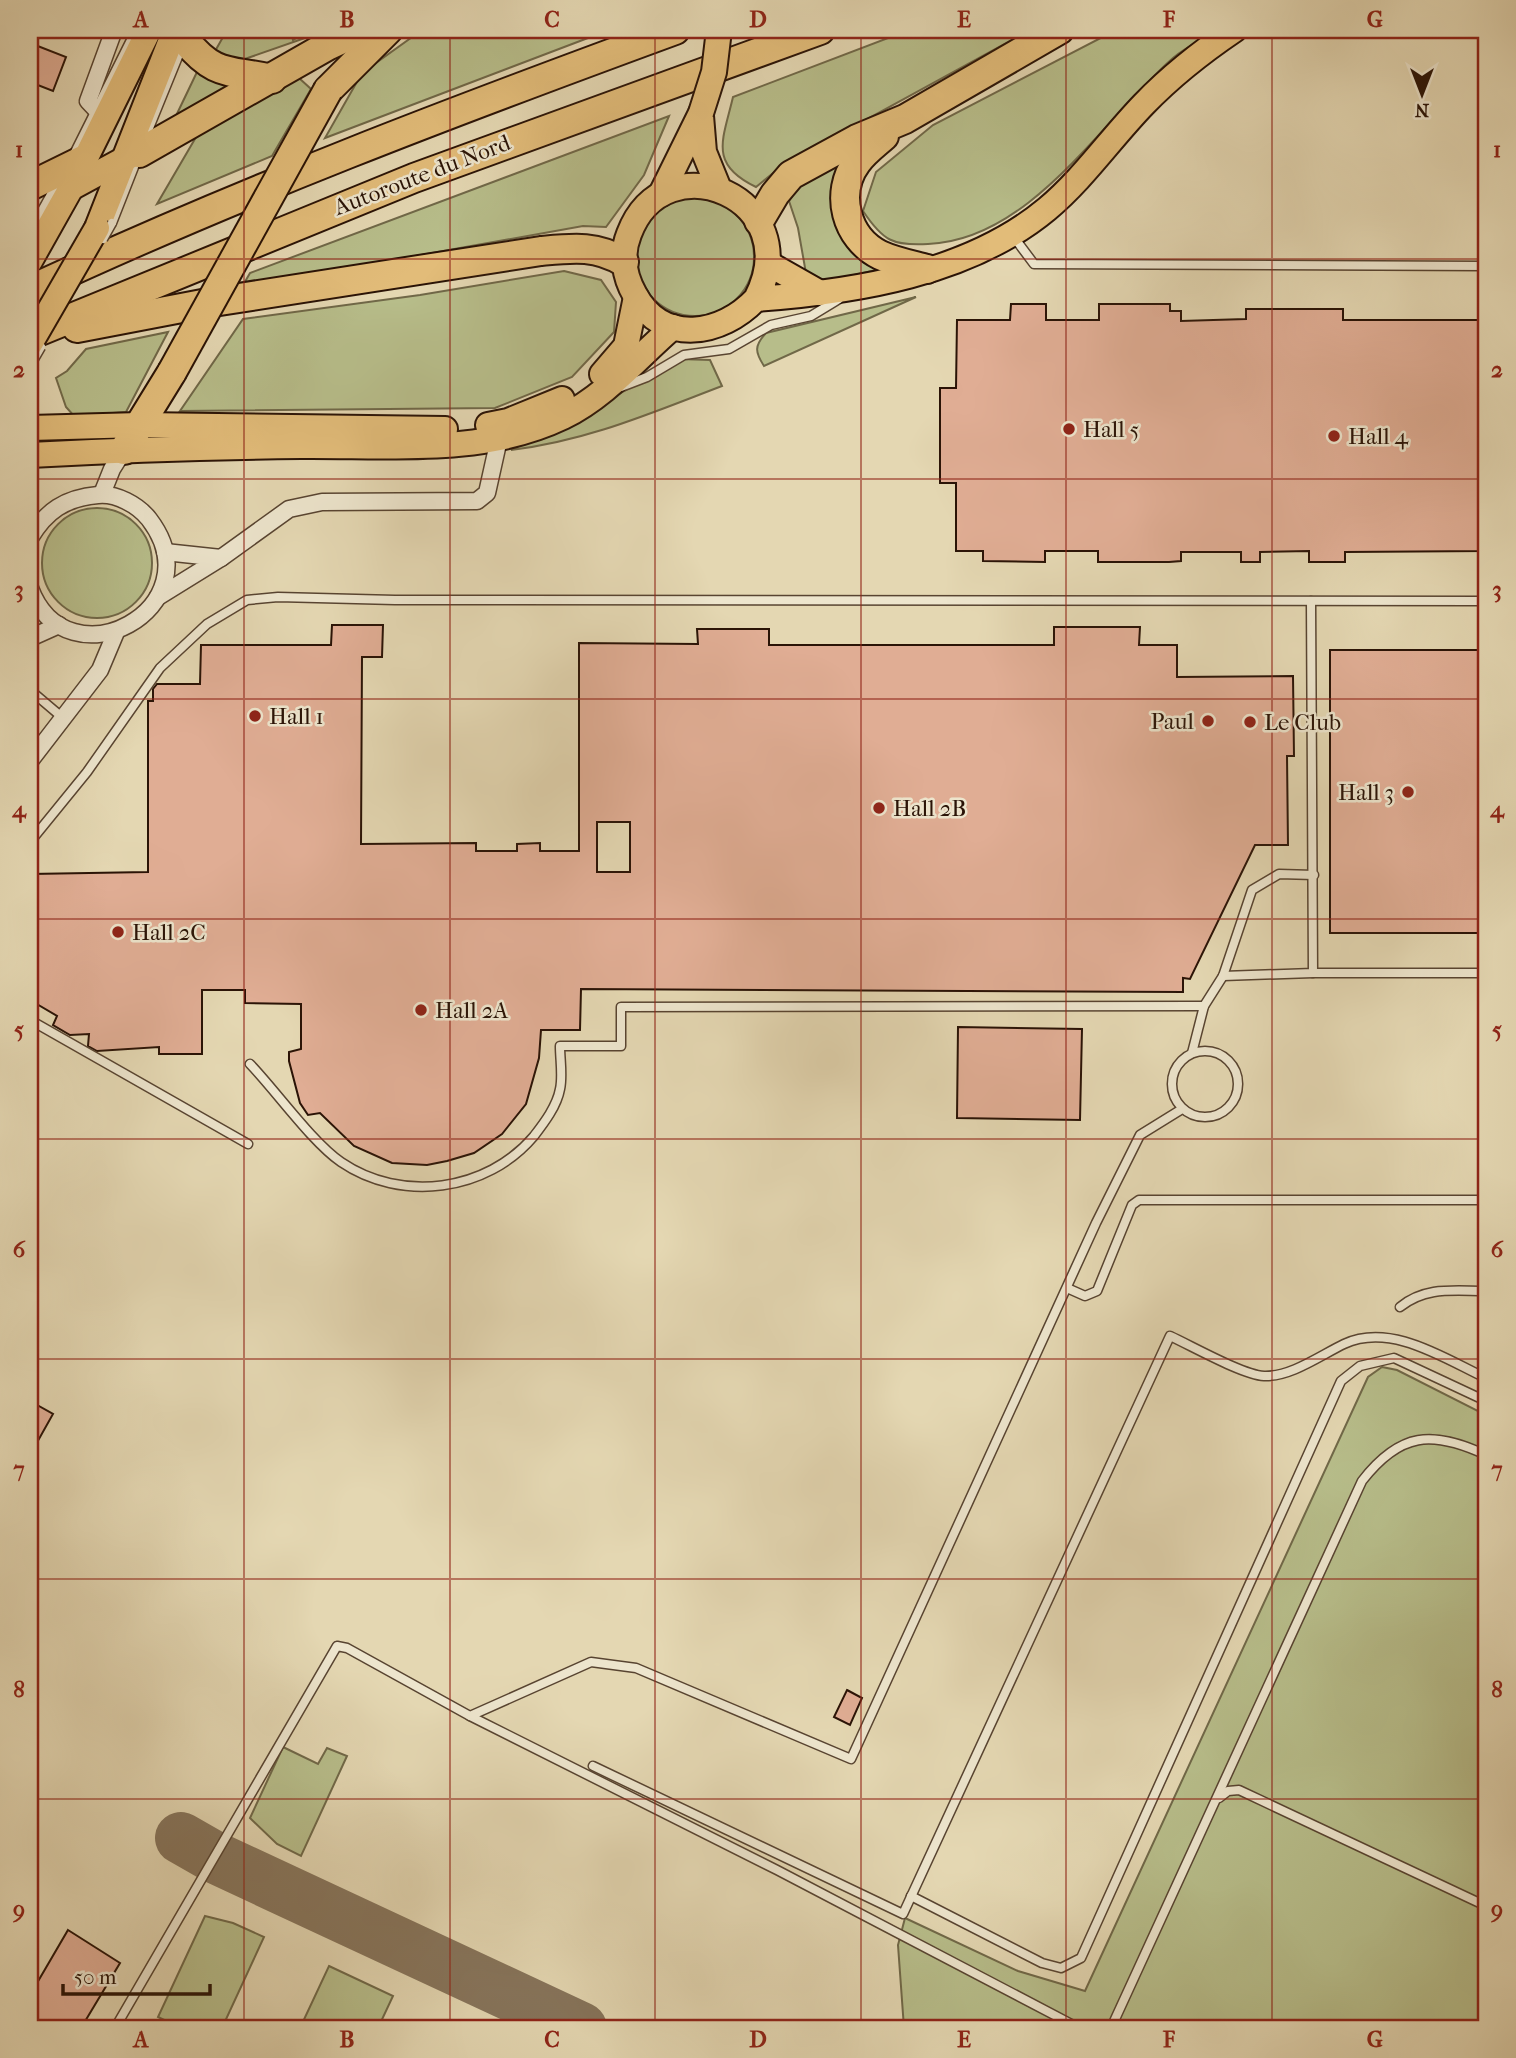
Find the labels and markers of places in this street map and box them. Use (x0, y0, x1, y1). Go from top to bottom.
place label: Hall 5 (1083, 416, 1139, 443)
marker: Hall 5 (1061, 421, 1077, 437)
place label: Hall 4 (1348, 423, 1409, 450)
marker: Hall 4 (1326, 428, 1342, 444)
place label: Hall 1 (269, 703, 324, 730)
marker: Hall 1 (247, 708, 263, 724)
place label: Paul (1150, 708, 1195, 735)
place label: Le Club (1264, 709, 1341, 736)
marker: Paul (1200, 713, 1216, 729)
marker: Le Club (1242, 714, 1258, 730)
place label: Hall 3 (1338, 779, 1394, 806)
marker: Hall 3 (1400, 784, 1416, 800)
place label: Hall 2B (893, 795, 966, 822)
marker: Hall 2B (871, 800, 887, 816)
place label: Hall 2C (132, 919, 206, 946)
marker: Hall 2C (110, 924, 126, 940)
place label: Hall 2A (435, 997, 509, 1024)
marker: Hall 2A (413, 1002, 429, 1018)

